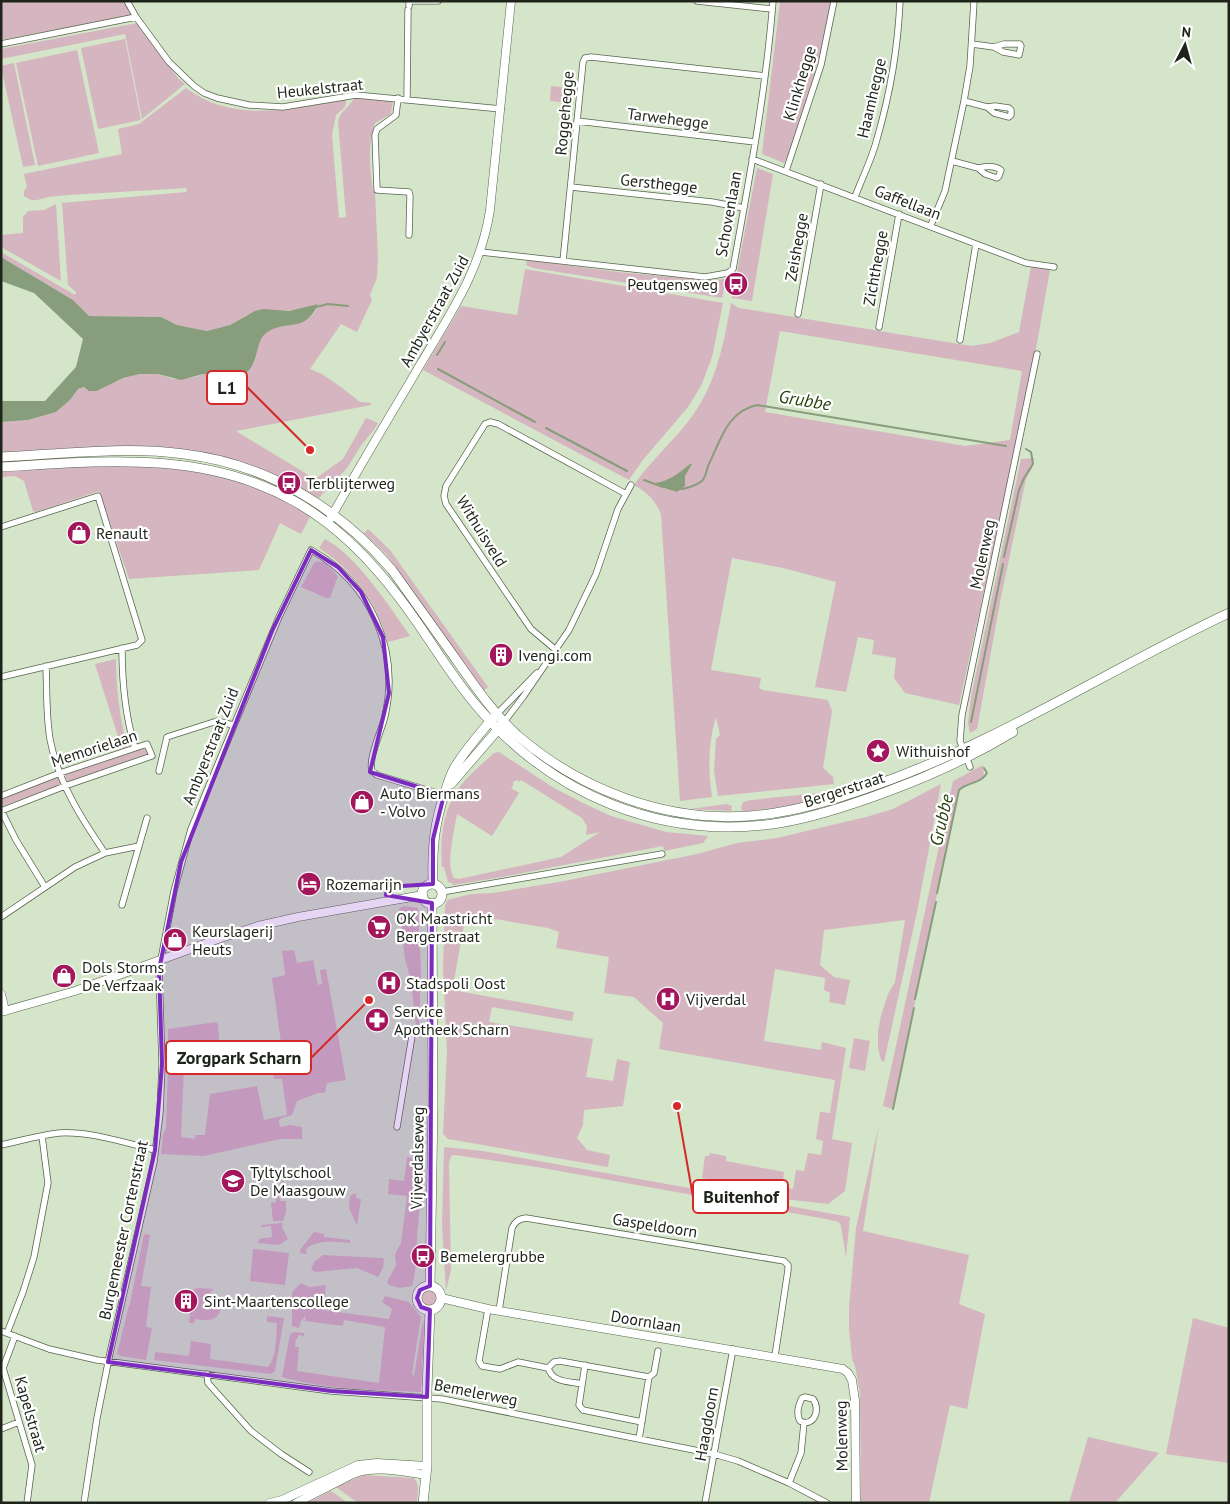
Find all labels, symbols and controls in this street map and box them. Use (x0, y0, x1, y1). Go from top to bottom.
north arrow (1160, 20, 1210, 70)
text: N (1181, 23, 1192, 42)
street label: Klinkhegge (778, 43, 820, 123)
street label: Haamhegge (852, 56, 890, 140)
street label: Roggehegge (550, 70, 578, 156)
street label: Heukelstraat (276, 73, 365, 102)
street label: Tarwehegge (626, 103, 710, 133)
street label: Gersthegge (619, 169, 699, 197)
street label: Schovenlaan (711, 170, 745, 258)
street label: Gaffellaan (872, 180, 944, 224)
street label: Zeishegge (780, 211, 812, 283)
street label: Zichthegge (859, 229, 891, 307)
street label: Ambyerstraat Zuid (395, 252, 473, 370)
bus stop icon: Peutgensweg (723, 271, 749, 297)
place label: Peutgensweg (627, 274, 718, 294)
callout: L1 (207, 371, 247, 404)
text: L1 (217, 376, 237, 399)
water label: Grubbe (777, 385, 833, 416)
bus stop icon: Terblijterweg (276, 470, 302, 496)
place label: Terblijterweg (306, 473, 395, 493)
street label: Withuisveld (452, 492, 512, 570)
street label: Molenweg (965, 517, 999, 591)
shop icon: Renault (66, 520, 92, 546)
place label: Renault (96, 523, 149, 543)
building icon: Ivengi.com (488, 642, 514, 668)
place label: Ivengi.com (518, 645, 592, 665)
street label: Ambyerstraat Zuid (177, 685, 243, 807)
street label: Memorielaan (48, 725, 140, 771)
place icon: Withuishof (865, 738, 891, 764)
place label: Withuishof (896, 741, 970, 761)
street label: Bergerstraat (801, 766, 888, 811)
place label: Auto Biermans - Volvo (380, 783, 480, 821)
shop icon: Auto Biermans - Volvo (349, 789, 375, 815)
water label: Grubbe (924, 791, 958, 848)
hotel icon: Rozemarijn (296, 871, 322, 897)
place label: Rozemarijn (326, 874, 402, 894)
place label: OK Maastricht Bergerstraat (396, 908, 493, 946)
supermarket icon: OK Maastricht Bergerstraat (366, 914, 392, 940)
place label: Keurslagerij Heuts (192, 921, 273, 959)
shop icon: Keurslagerij Heuts (162, 927, 188, 953)
place label: Dols Storms De Verfzaak (82, 957, 164, 995)
shop icon: Dols Storms De Verfzaak (51, 963, 77, 989)
hospital icon: Stadspoli Oost (376, 970, 402, 996)
place label: Stadspoli Oost (406, 973, 506, 993)
hospital icon: Vijverdal (655, 986, 681, 1012)
place label: Vijverdal (685, 989, 746, 1009)
place label: Service Apotheek Scharn (394, 1001, 509, 1039)
pharmacy icon: Service Apotheek Scharn (364, 1007, 390, 1033)
callout: Zorgpark Scharn (166, 1041, 311, 1074)
text: Zorgpark Scharn (177, 1046, 301, 1069)
street label: Vijverdalseweg (406, 1106, 428, 1211)
street label: Burgemeester Cortenstraat (94, 1138, 152, 1322)
place label: Tyltylschool De Maasgouw (250, 1162, 346, 1200)
school or university icon: Tyltylschool De Maasgouw (220, 1168, 246, 1194)
callout: Buitenhof (693, 1180, 788, 1213)
text: Buitenhof (703, 1185, 780, 1208)
street label: Gaspeldoorn (611, 1208, 699, 1242)
bus stop icon: Bemelergrubbe (410, 1243, 436, 1269)
place label: Bemelergrubbe (440, 1246, 545, 1266)
building icon: Sint-Maartenscollege (173, 1288, 199, 1314)
place label: Sint-Maartenscollege (204, 1291, 349, 1311)
street label: Doornlaan (609, 1306, 683, 1336)
street label: Kapelstraat (11, 1374, 51, 1455)
street label: Bemelerweg (432, 1374, 520, 1410)
street label: Haagdoorn (690, 1385, 722, 1463)
street label: Molenweg (830, 1400, 852, 1472)

